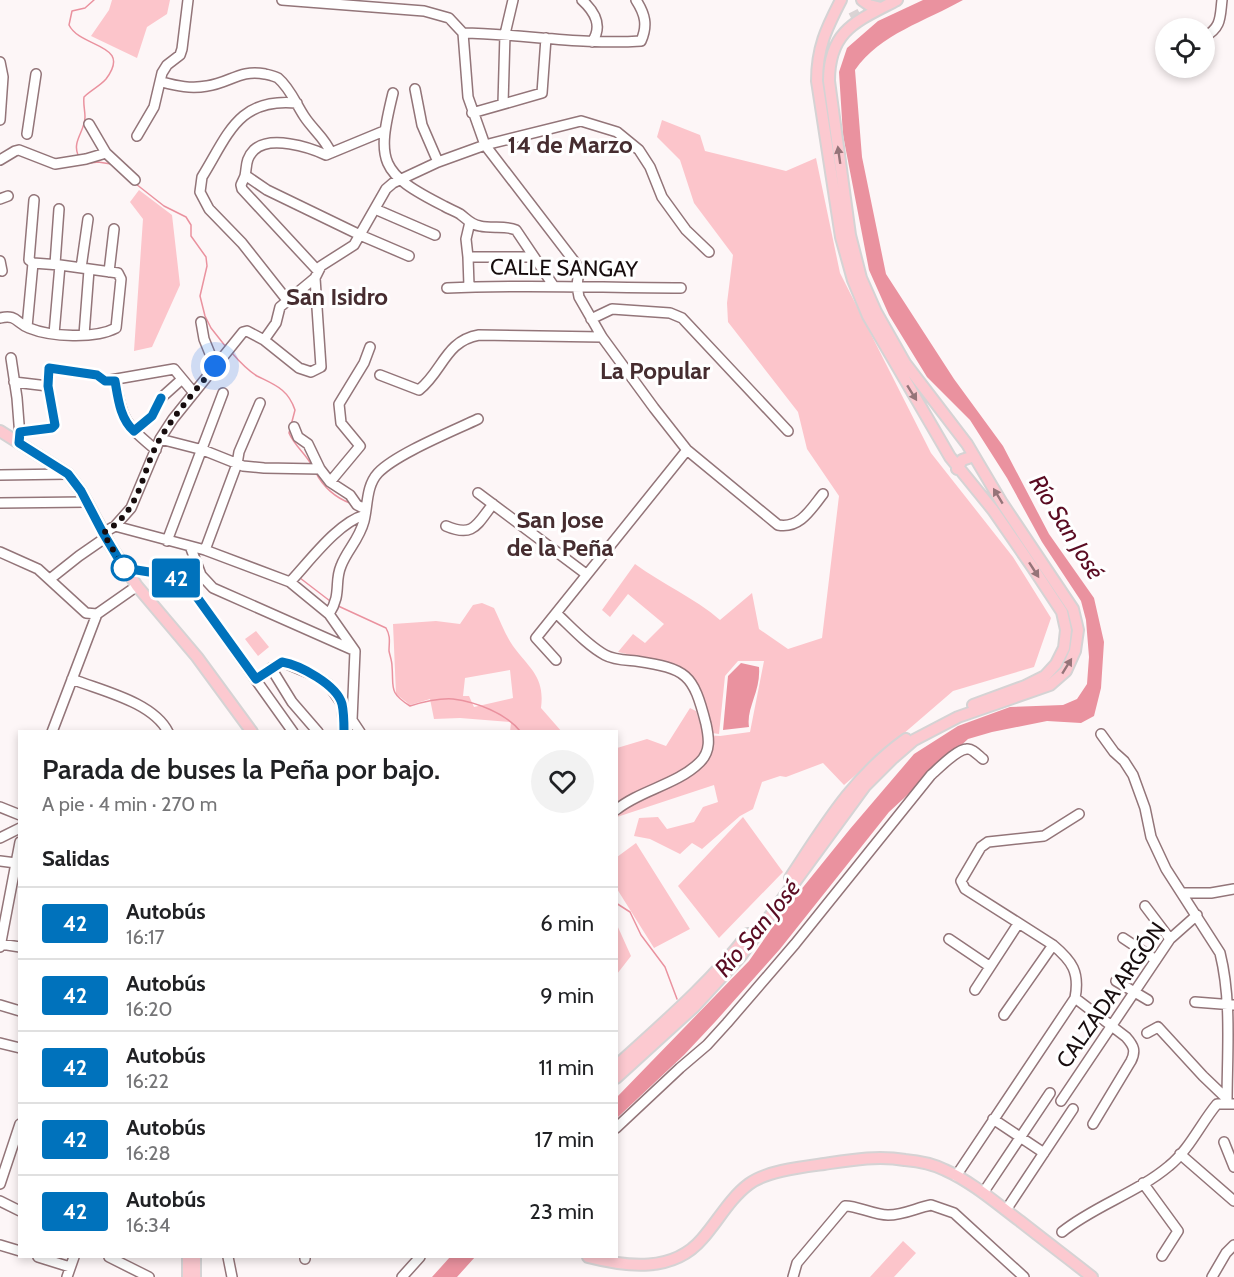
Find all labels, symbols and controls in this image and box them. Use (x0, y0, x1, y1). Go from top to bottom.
map controls (1155, 18, 1215, 78)
button: locate (1155, 18, 1215, 78)
district label: 14 de Marzo (507, 130, 633, 159)
one-way arrow (834, 146, 843, 165)
street label: CALLE SANGAY (490, 253, 639, 283)
district label: San Isidro (286, 282, 388, 311)
your location (200, 351, 230, 381)
district label: La Popular (600, 356, 710, 385)
one-way arrow (906, 384, 917, 401)
water label: Río San José (1024, 469, 1110, 585)
one-way arrow (993, 488, 1004, 504)
district label: San Jose de la Peña (507, 505, 613, 562)
unlabelled marker (111, 555, 137, 581)
line badge: 42 (149, 558, 203, 598)
one-way arrow (1028, 562, 1039, 578)
text: 42 (164, 566, 188, 591)
one-way arrow (1062, 658, 1073, 674)
button: heart (531, 750, 594, 813)
text: Parada de buses la Peña por bajo. (42, 752, 440, 786)
text: A pie · 4 min · 270 m (42, 792, 217, 816)
text: Salidas (42, 845, 110, 872)
water label: Río San José (708, 874, 806, 982)
text: Autobús (126, 898, 206, 925)
text: 6 min (540, 910, 594, 937)
text: 42 (63, 911, 87, 936)
street label: CALZADA ARGÓN (1051, 917, 1171, 1073)
text: 16:17 (126, 925, 165, 949)
text: Autobús (126, 970, 206, 997)
text: 9 min (540, 982, 594, 1009)
text: 42 (63, 983, 87, 1008)
text: 16:20 (126, 997, 172, 1021)
text: Autobús (126, 1042, 206, 1069)
text: 11 min (538, 1054, 594, 1081)
text: 42 (63, 1055, 87, 1080)
text: 16:22 (126, 1069, 169, 1093)
text: Autobús (126, 1114, 206, 1141)
text: 17 min (535, 1126, 594, 1153)
text: 42 (63, 1127, 87, 1152)
text: 16:28 (126, 1141, 171, 1165)
text: Autobús (126, 1186, 206, 1213)
text: 23 min (529, 1198, 594, 1225)
text: 42 (63, 1199, 87, 1224)
text: 16:34 (126, 1213, 170, 1237)

